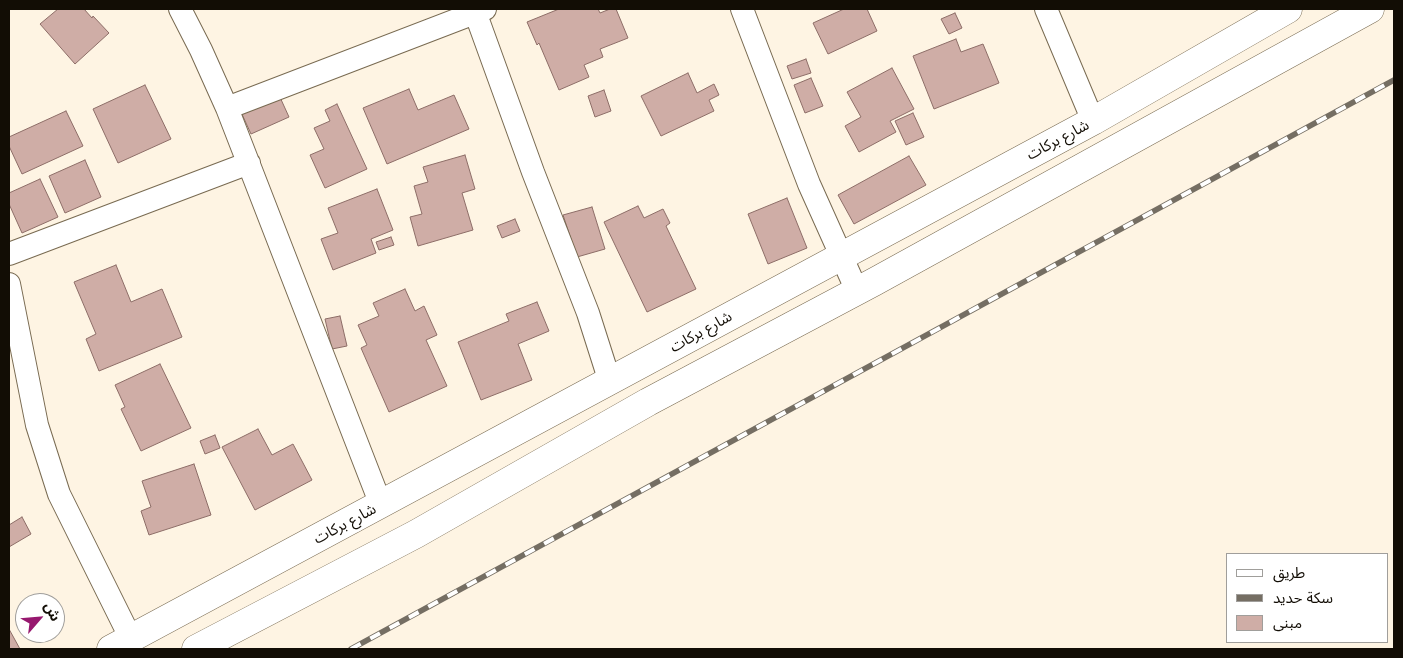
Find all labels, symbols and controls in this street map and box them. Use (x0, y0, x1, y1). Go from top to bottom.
street label: شارع بركات (1024, 116, 1092, 164)
street label: شارع بركات (667, 308, 735, 356)
street label: شارع بركات (311, 500, 379, 548)
legend (1226, 553, 1388, 643)
text: طريق (1273, 563, 1305, 582)
text: سكة حديد (1273, 588, 1333, 607)
north arrow (15, 593, 65, 643)
text: ش (40, 599, 65, 624)
text: مبنى (1273, 613, 1302, 632)

